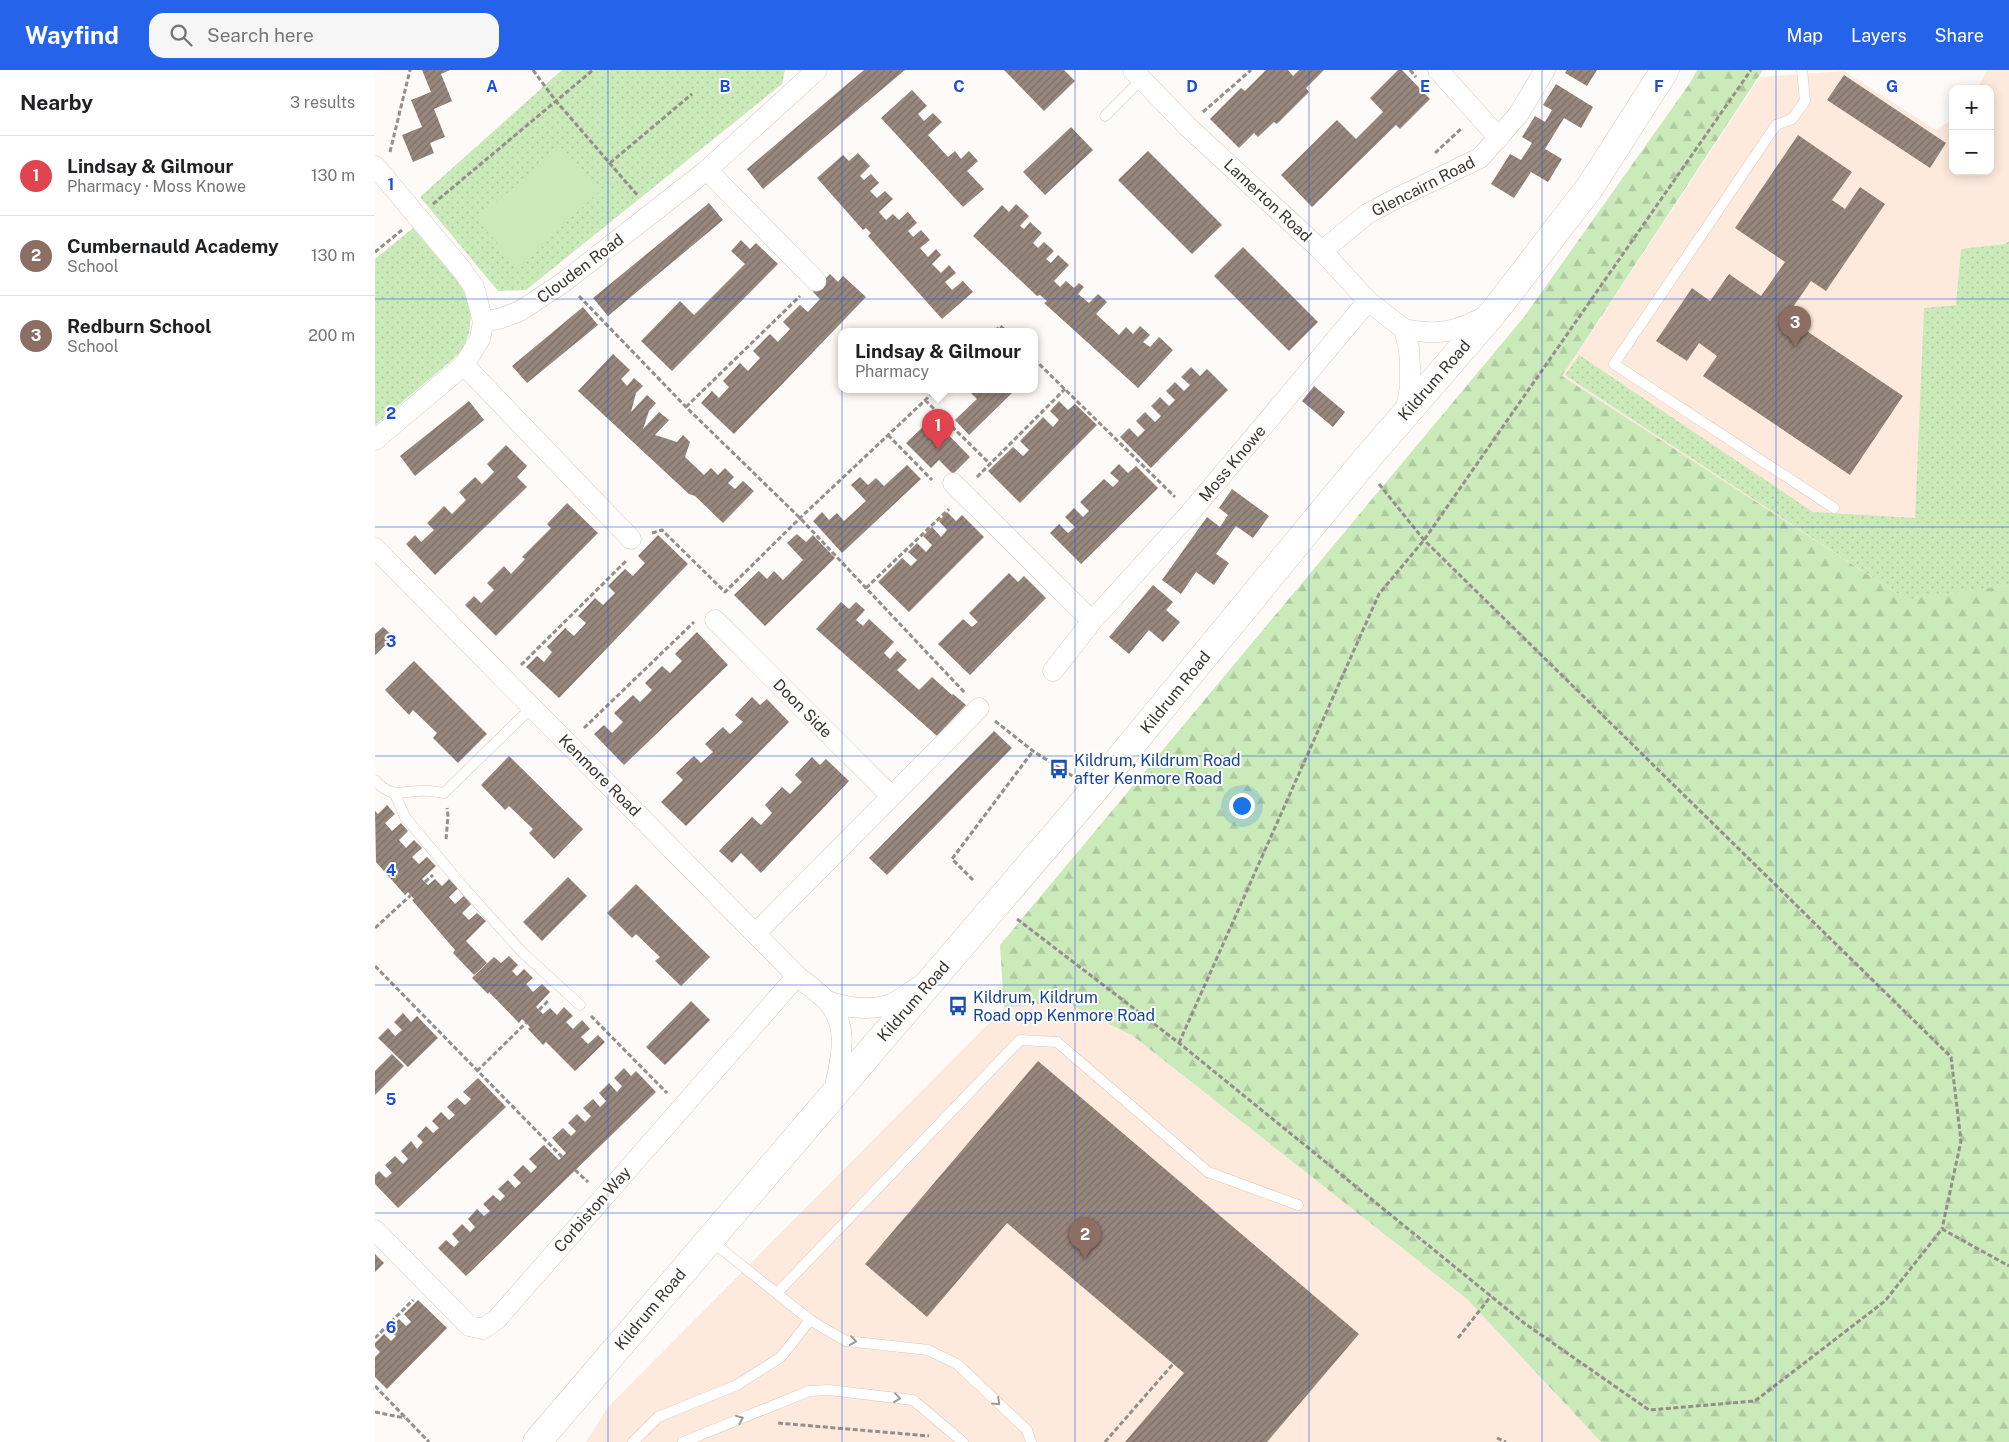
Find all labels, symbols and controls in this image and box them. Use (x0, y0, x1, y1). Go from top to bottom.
search box (149, 13, 499, 58)
text: Wayfind (25, 21, 119, 49)
icon: search (167, 21, 195, 49)
text: Search here (207, 24, 314, 46)
text: Map (1787, 25, 1823, 46)
text: Layers (1851, 25, 1907, 46)
text: Share (1935, 25, 1984, 46)
text: A (486, 77, 498, 96)
text: B (720, 77, 731, 96)
text: C (953, 77, 965, 96)
text: D (1186, 77, 1198, 96)
text: E (1420, 77, 1430, 96)
text: F (1654, 77, 1664, 96)
text: G (1886, 77, 1898, 96)
map controls (1949, 85, 1994, 175)
button: + (1949, 85, 1994, 130)
text: Nearby (20, 90, 93, 115)
text: 3 results (290, 93, 355, 112)
button: − (1949, 130, 1994, 175)
street label: Glencairn Road (1368, 152, 1478, 221)
text: Lindsay & Gilmour (67, 155, 233, 177)
street label: Lamerton Road (1220, 155, 1315, 246)
text: 1 (33, 166, 39, 185)
text: 130 m (311, 166, 355, 185)
text: 1 (388, 175, 394, 194)
text: Pharmacy · Moss Knowe (67, 177, 246, 196)
street label: Clouden Road (533, 230, 627, 307)
text: Cumbernauld Academy (67, 235, 279, 257)
text: 2 (31, 246, 41, 265)
text: 130 m (311, 246, 355, 265)
text: School (67, 257, 118, 276)
pin: 3 (1779, 306, 1811, 347)
text: Redburn School (67, 315, 211, 337)
text: 3 (31, 326, 41, 345)
text: 200 m (308, 326, 355, 345)
popup (838, 328, 1038, 393)
street label: Kildrum Road (1394, 336, 1474, 424)
text: School (67, 337, 118, 356)
text: Lindsay & Gilmour (855, 340, 1021, 362)
text: Pharmacy (855, 362, 929, 381)
text: 2 (386, 404, 396, 423)
pin: 1 (922, 409, 954, 450)
street label: Moss Knowe (1195, 421, 1270, 505)
text: 3 (386, 632, 396, 651)
street label: Kildrum Road (1136, 647, 1214, 737)
street label: Doon Side (769, 675, 836, 742)
street label: Kenmore Road (555, 730, 645, 820)
place label: Kildrum, Kildrum Road after Kenmore Road (1074, 751, 1241, 788)
bus stop icon: Kildrum, Kildrum Road after Kenmore Road (1048, 758, 1070, 780)
your location (1229, 793, 1255, 819)
text: 4 (386, 861, 397, 880)
street label: Kildrum Road (873, 957, 953, 1045)
place label: Kildrum, Kildrum Road opp Kenmore Road (973, 988, 1155, 1025)
bus stop icon: Kildrum, Kildrum Road opp Kenmore Road (947, 995, 969, 1017)
text: 5 (386, 1090, 397, 1109)
street label: Corbiston Way (550, 1162, 635, 1256)
pin: 2 (1069, 1218, 1101, 1259)
street label: Kildrum Road (611, 1265, 690, 1354)
text: 6 (386, 1318, 396, 1337)
one-way arrow (849, 1336, 858, 1346)
one-way arrow (893, 1392, 901, 1403)
one-way arrow (991, 1396, 1000, 1405)
one-way arrow (736, 1415, 744, 1425)

